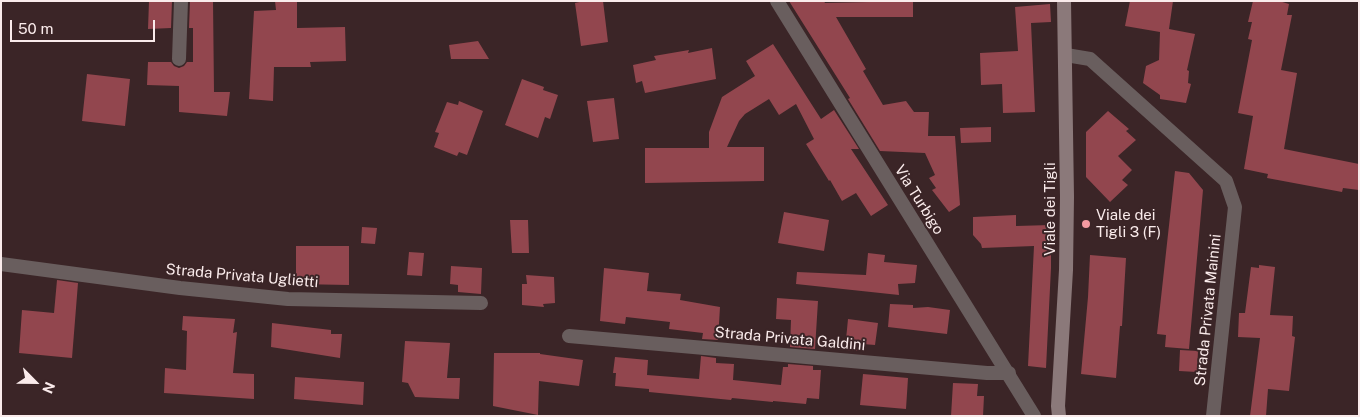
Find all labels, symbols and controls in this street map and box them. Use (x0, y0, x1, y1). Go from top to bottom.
scale bar (12, 10, 158, 42)
text: 50 m (18, 20, 53, 37)
street label: Via Turbigo (891, 162, 947, 238)
street label: Viale dei Tigli (1041, 162, 1059, 256)
place label: Viale dei Tigli 3 (F) (1096, 206, 1161, 241)
marker: Viale dei Tigli 3 (F) (1080, 218, 1092, 230)
street label: Strada Privata Mainini (1191, 233, 1225, 387)
street label: Strada Privata Uglietti (165, 260, 319, 292)
street label: Strada Privata Galdini (714, 323, 866, 355)
north arrow (10, 357, 60, 407)
text: N (39, 380, 58, 396)

